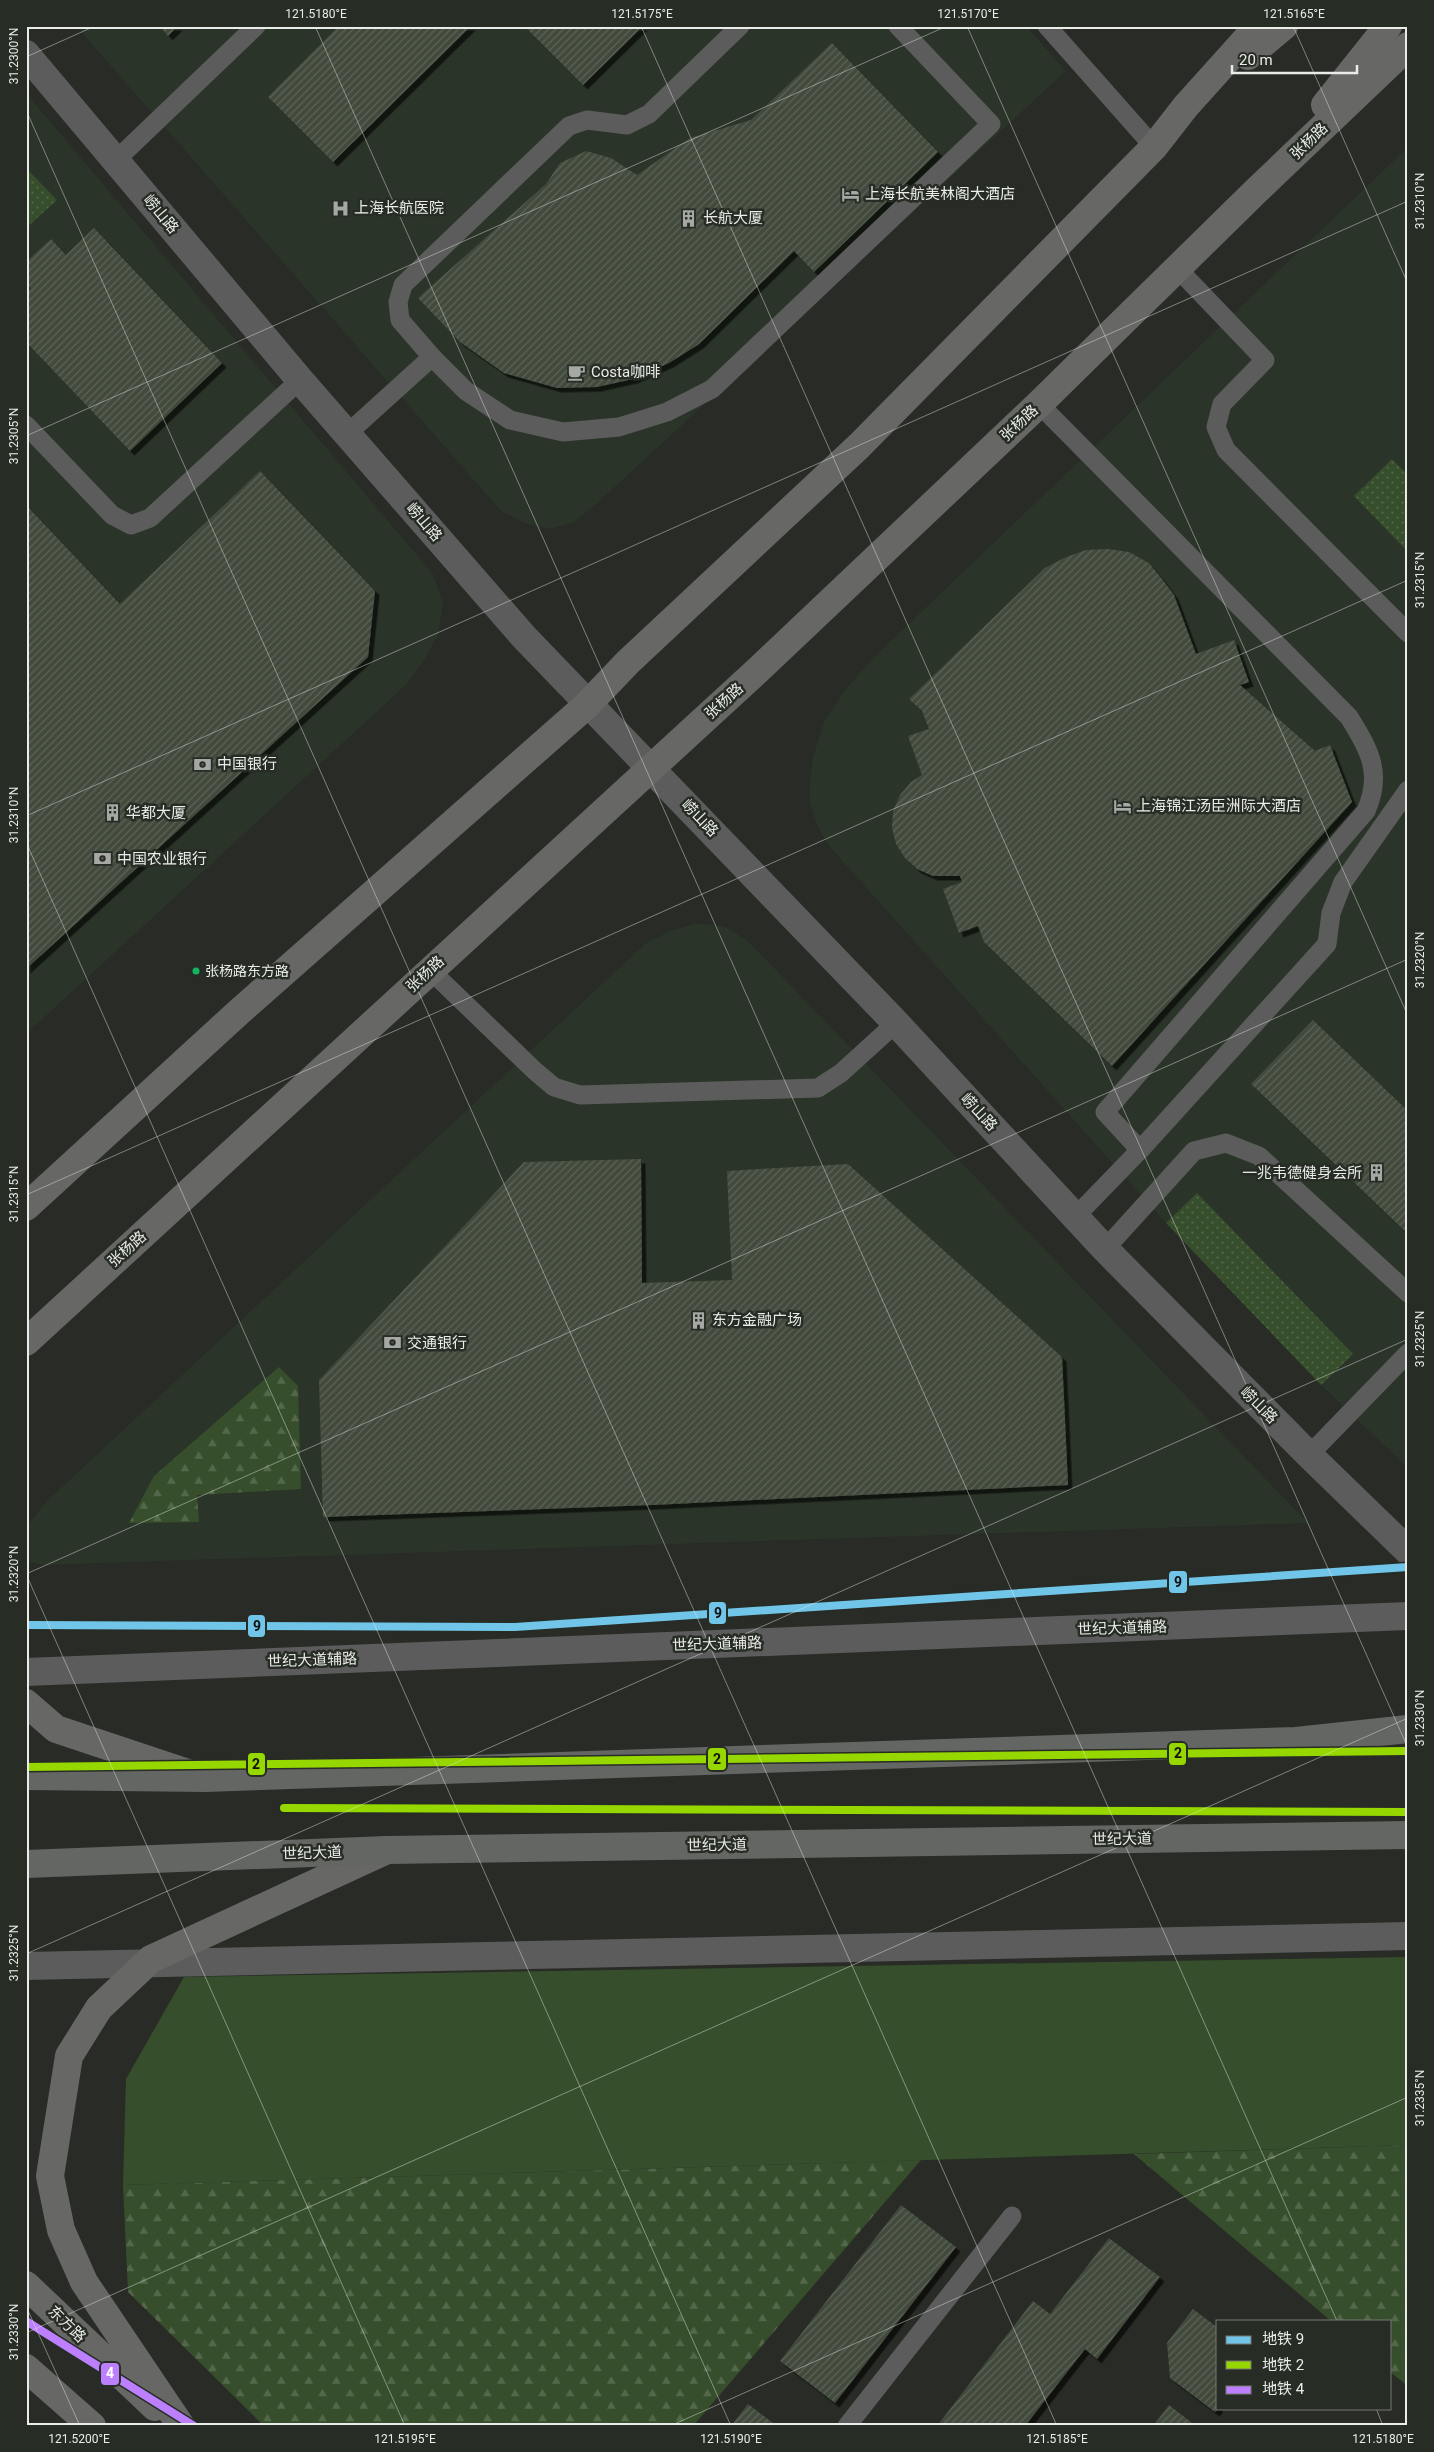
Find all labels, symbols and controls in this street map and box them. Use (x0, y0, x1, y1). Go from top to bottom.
text: 121.5180°E (285, 7, 347, 21)
text: 121.5175°E (611, 7, 673, 21)
text: 121.5170°E (937, 7, 999, 21)
text: 121.5165°E (1263, 7, 1325, 21)
text: 31.2300°N (7, 28, 21, 84)
scale bar (1232, 42, 1356, 74)
text: 20 m (1239, 51, 1273, 69)
street label: 张杨路 (1287, 119, 1331, 163)
text: 31.2310°N (1413, 173, 1427, 229)
hotel icon: 上海长航美林阁大酒店 (841, 184, 861, 204)
place label: 上海长航美林阁大酒店 (865, 185, 1015, 203)
street label: 崂山路 (140, 191, 182, 237)
hospital icon: 上海长航医院 (330, 198, 350, 218)
place label: 上海长航医院 (354, 199, 444, 217)
building icon: 长航大厦 (679, 208, 699, 228)
place label: 长航大厦 (703, 209, 763, 227)
cafe icon: Costa咖啡 (567, 362, 587, 382)
place label: Costa咖啡 (591, 363, 660, 381)
street label: 张杨路 (996, 401, 1042, 445)
text: 31.2305°N (7, 408, 21, 464)
street label: 崂山路 (402, 499, 446, 545)
text: 31.2315°N (1413, 552, 1427, 608)
street label: 张杨路 (701, 679, 747, 723)
bank icon: 中国银行 (193, 754, 213, 774)
place label: 中国银行 (217, 755, 277, 773)
text: 31.2310°N (7, 787, 21, 843)
street label: 崂山路 (678, 796, 722, 840)
hotel icon: 上海锦江汤臣洲际大酒店 (1112, 796, 1132, 816)
place label: 上海锦江汤臣洲际大酒店 (1136, 797, 1301, 815)
building icon: 华都大厦 (102, 803, 122, 823)
place label: 华都大厦 (126, 804, 186, 822)
bank icon: 中国农业银行 (93, 849, 113, 869)
place label: 中国农业银行 (117, 850, 207, 868)
text: 31.2320°N (1413, 932, 1427, 988)
street label: 张杨路 (402, 952, 448, 996)
place label: 张杨路东方路 (205, 963, 289, 979)
marker: 张杨路东方路 (191, 966, 201, 976)
street label: 崂山路 (957, 1089, 1001, 1135)
building icon: 一兆韦德健身会所 (1366, 1163, 1386, 1183)
place label: 一兆韦德健身会所 (1242, 1164, 1362, 1182)
text: 31.2315°N (7, 1166, 21, 1222)
street label: 张杨路 (104, 1227, 150, 1271)
building icon: 东方金融广场 (688, 1310, 708, 1330)
place label: 东方金融广场 (712, 1311, 802, 1329)
text: 31.2325°N (1413, 1311, 1427, 1367)
bank icon: 交通银行 (383, 1333, 403, 1353)
place label: 交通银行 (407, 1334, 467, 1352)
street label: 崂山路 (1237, 1383, 1281, 1427)
text: 31.2320°N (7, 1546, 21, 1602)
line badge: 9 (1168, 1570, 1188, 1594)
text: 9 (1174, 1574, 1182, 1590)
line badge: 9 (708, 1601, 727, 1625)
text: 9 (714, 1605, 722, 1621)
line badge: 9 (247, 1614, 266, 1638)
street label: 世纪大道辅路 (1077, 1617, 1167, 1639)
text: 9 (253, 1618, 261, 1634)
street label: 世纪大道辅路 (672, 1633, 762, 1655)
street label: 世纪大道辅路 (267, 1649, 357, 1671)
text: 31.2330°N (1413, 1690, 1427, 1746)
line badge: 2 (1168, 1742, 1187, 1766)
text: 2 (1174, 1745, 1182, 1761)
line badge: 2 (707, 1747, 727, 1771)
text: 2 (713, 1751, 721, 1767)
line badge: 2 (247, 1752, 266, 1776)
text: 2 (252, 1756, 260, 1772)
street label: 世纪大道 (1092, 1829, 1152, 1849)
street label: 世纪大道 (687, 1835, 747, 1855)
street label: 世纪大道 (282, 1843, 342, 1863)
text: 31.2325°N (7, 1925, 21, 1981)
text: 31.2335°N (1413, 2070, 1427, 2126)
street label: 东方路 (45, 2302, 89, 2346)
text: 31.2330°N (7, 2304, 21, 2360)
legend (1216, 2320, 1392, 2410)
text: 地铁 9 (1262, 2330, 1304, 2348)
text: 地铁 2 (1262, 2356, 1304, 2374)
line badge: 4 (100, 2362, 120, 2386)
text: 4 (106, 2365, 114, 2381)
text: 地铁 4 (1262, 2380, 1305, 2398)
text: 121.5200°E (48, 2432, 110, 2446)
text: 121.5195°E (374, 2432, 436, 2446)
text: 121.5190°E (700, 2432, 762, 2446)
text: 121.5185°E (1026, 2432, 1088, 2446)
text: 121.5180°E (1352, 2432, 1414, 2446)

